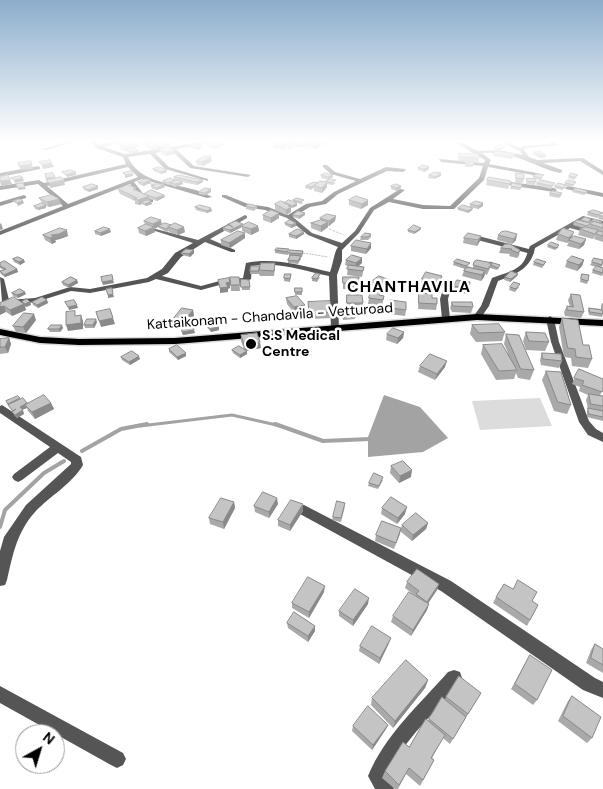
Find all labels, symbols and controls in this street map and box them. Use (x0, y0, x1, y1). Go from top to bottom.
district label: CHANTHAVILA (346, 278, 472, 298)
street label: Kattaikonam - Chandavila - Vetturoad (147, 300, 393, 334)
place label: S.S Medical Centre (262, 328, 340, 361)
marker: S.S Medical Centre (244, 337, 258, 351)
north arrow (15, 724, 65, 774)
text: N (39, 728, 58, 748)

